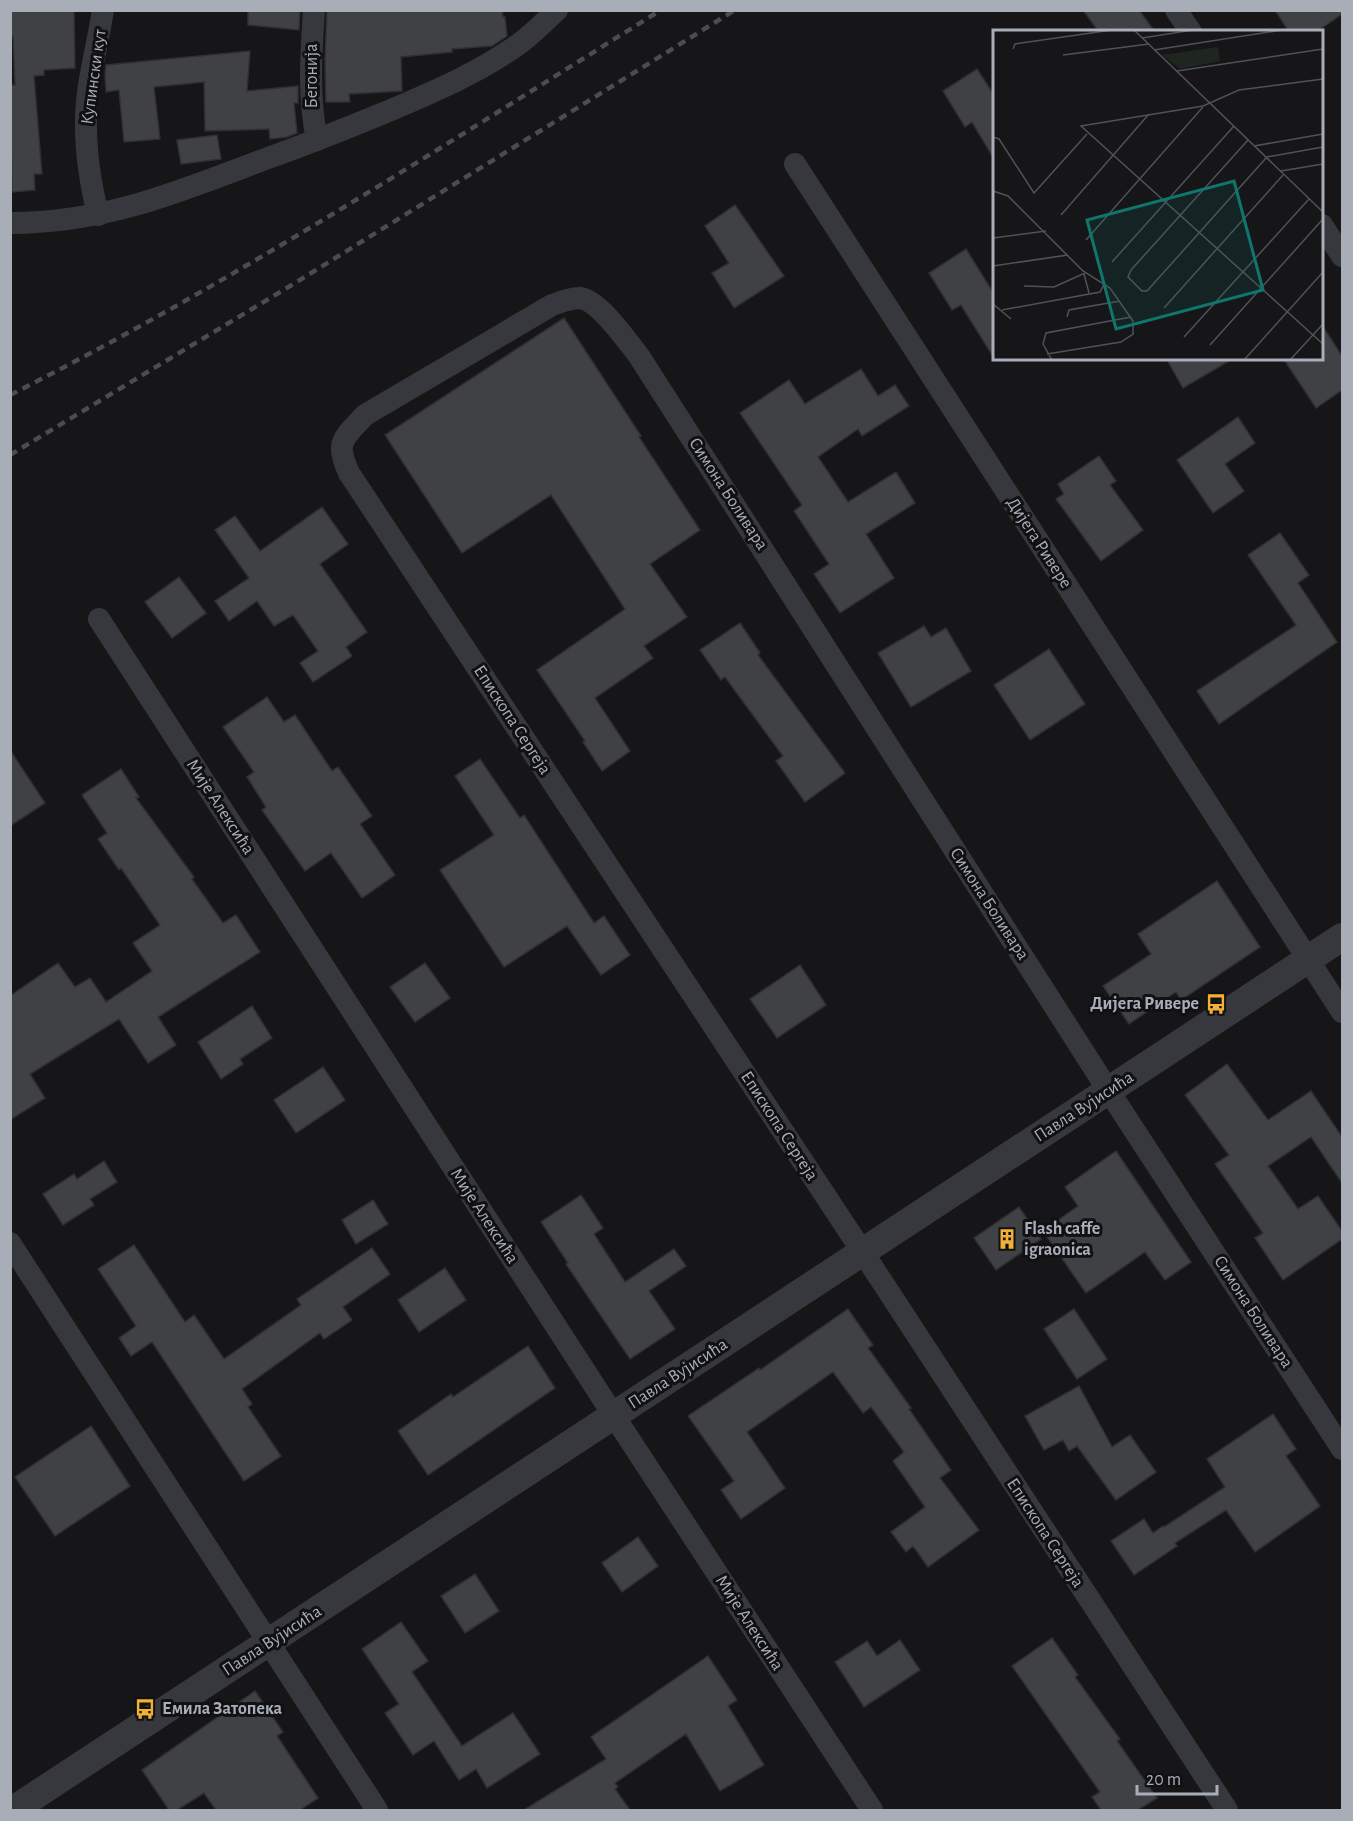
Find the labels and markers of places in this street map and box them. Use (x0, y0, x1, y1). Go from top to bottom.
bus stop icon: Дијега Ривере (1204, 992, 1228, 1016)
place label: Дијега Ривере (1090, 995, 1199, 1013)
place label: Flash caffe igraonica (1024, 1220, 1100, 1259)
building icon: Flash caffe igraonica (995, 1227, 1019, 1251)
bus stop icon: Емила Затопека (133, 1697, 157, 1721)
place label: Емила Затопека (162, 1700, 283, 1718)

